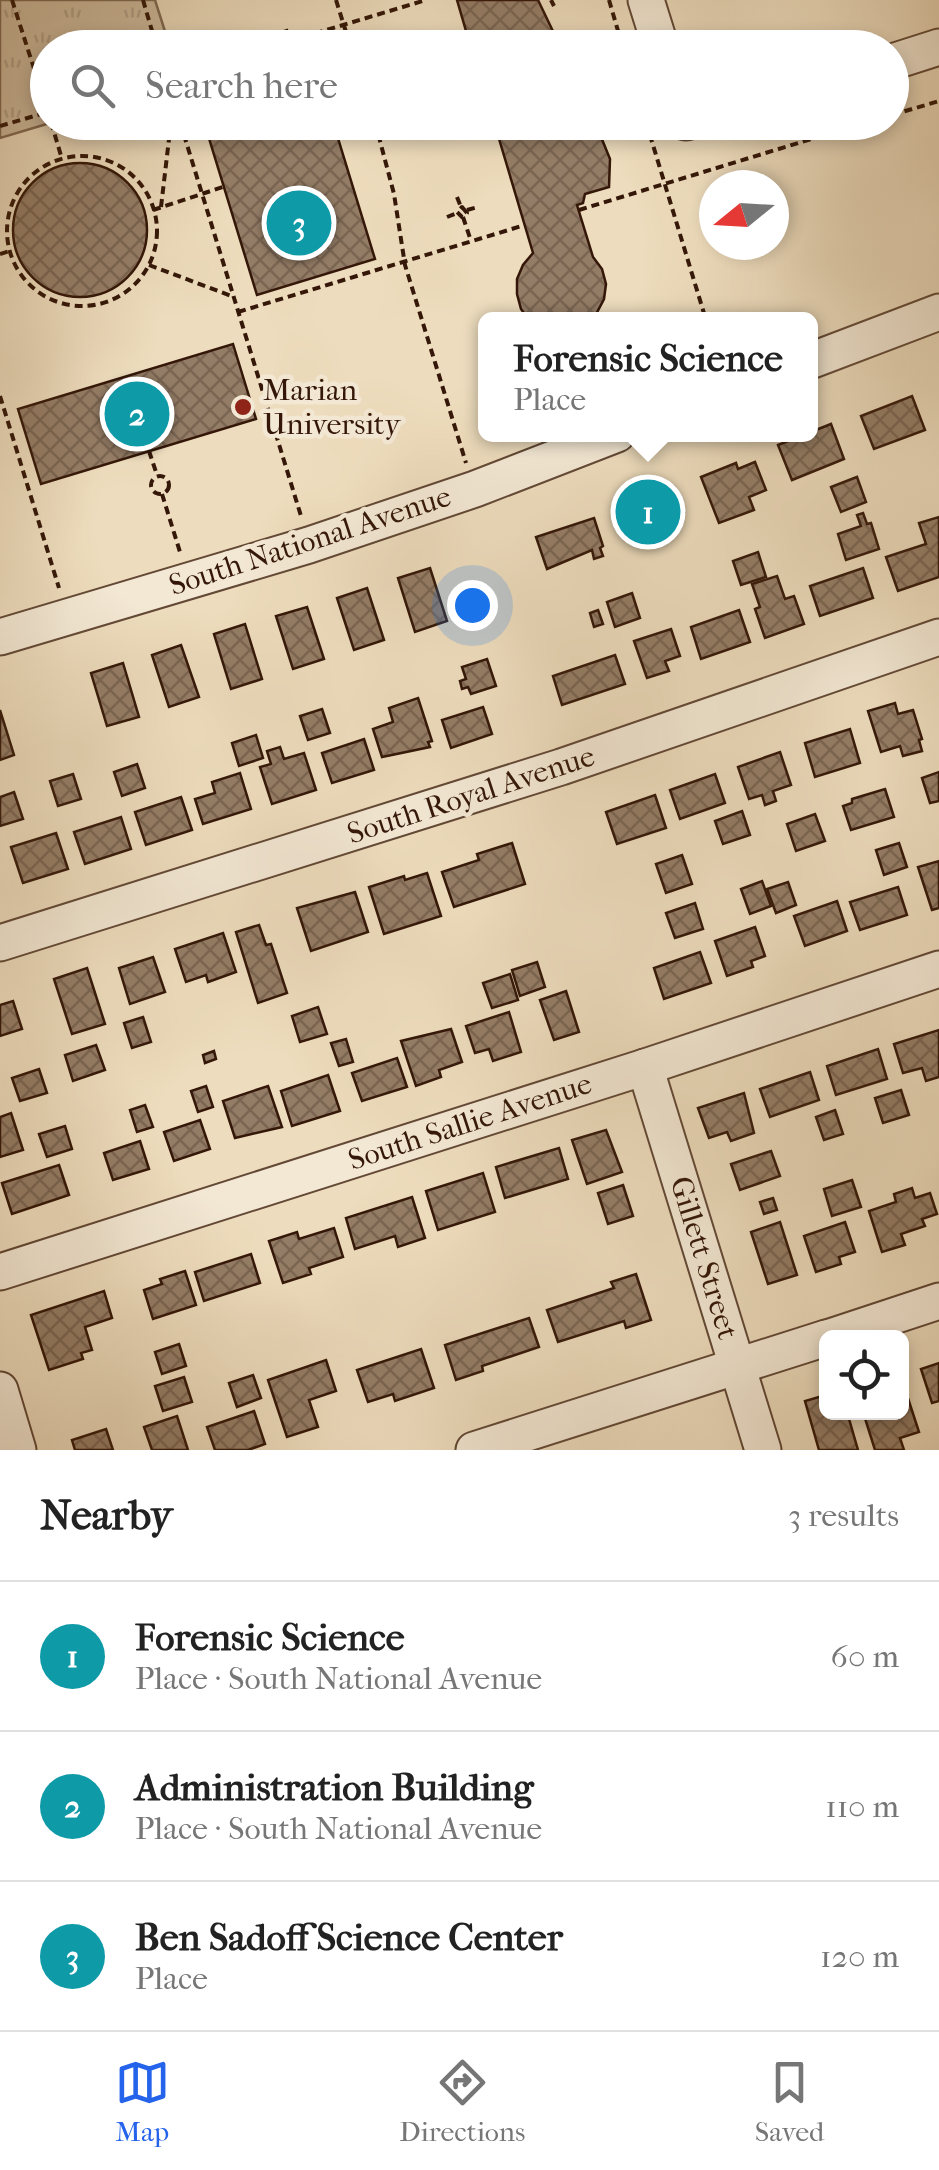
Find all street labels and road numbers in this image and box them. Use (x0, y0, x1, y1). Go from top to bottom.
street label: South National Avenue (165, 479, 456, 603)
street label: South Royal Avenue (343, 738, 599, 852)
street label: South Sallie Avenue (344, 1066, 596, 1178)
street label: Gillett Street (663, 1172, 745, 1344)

